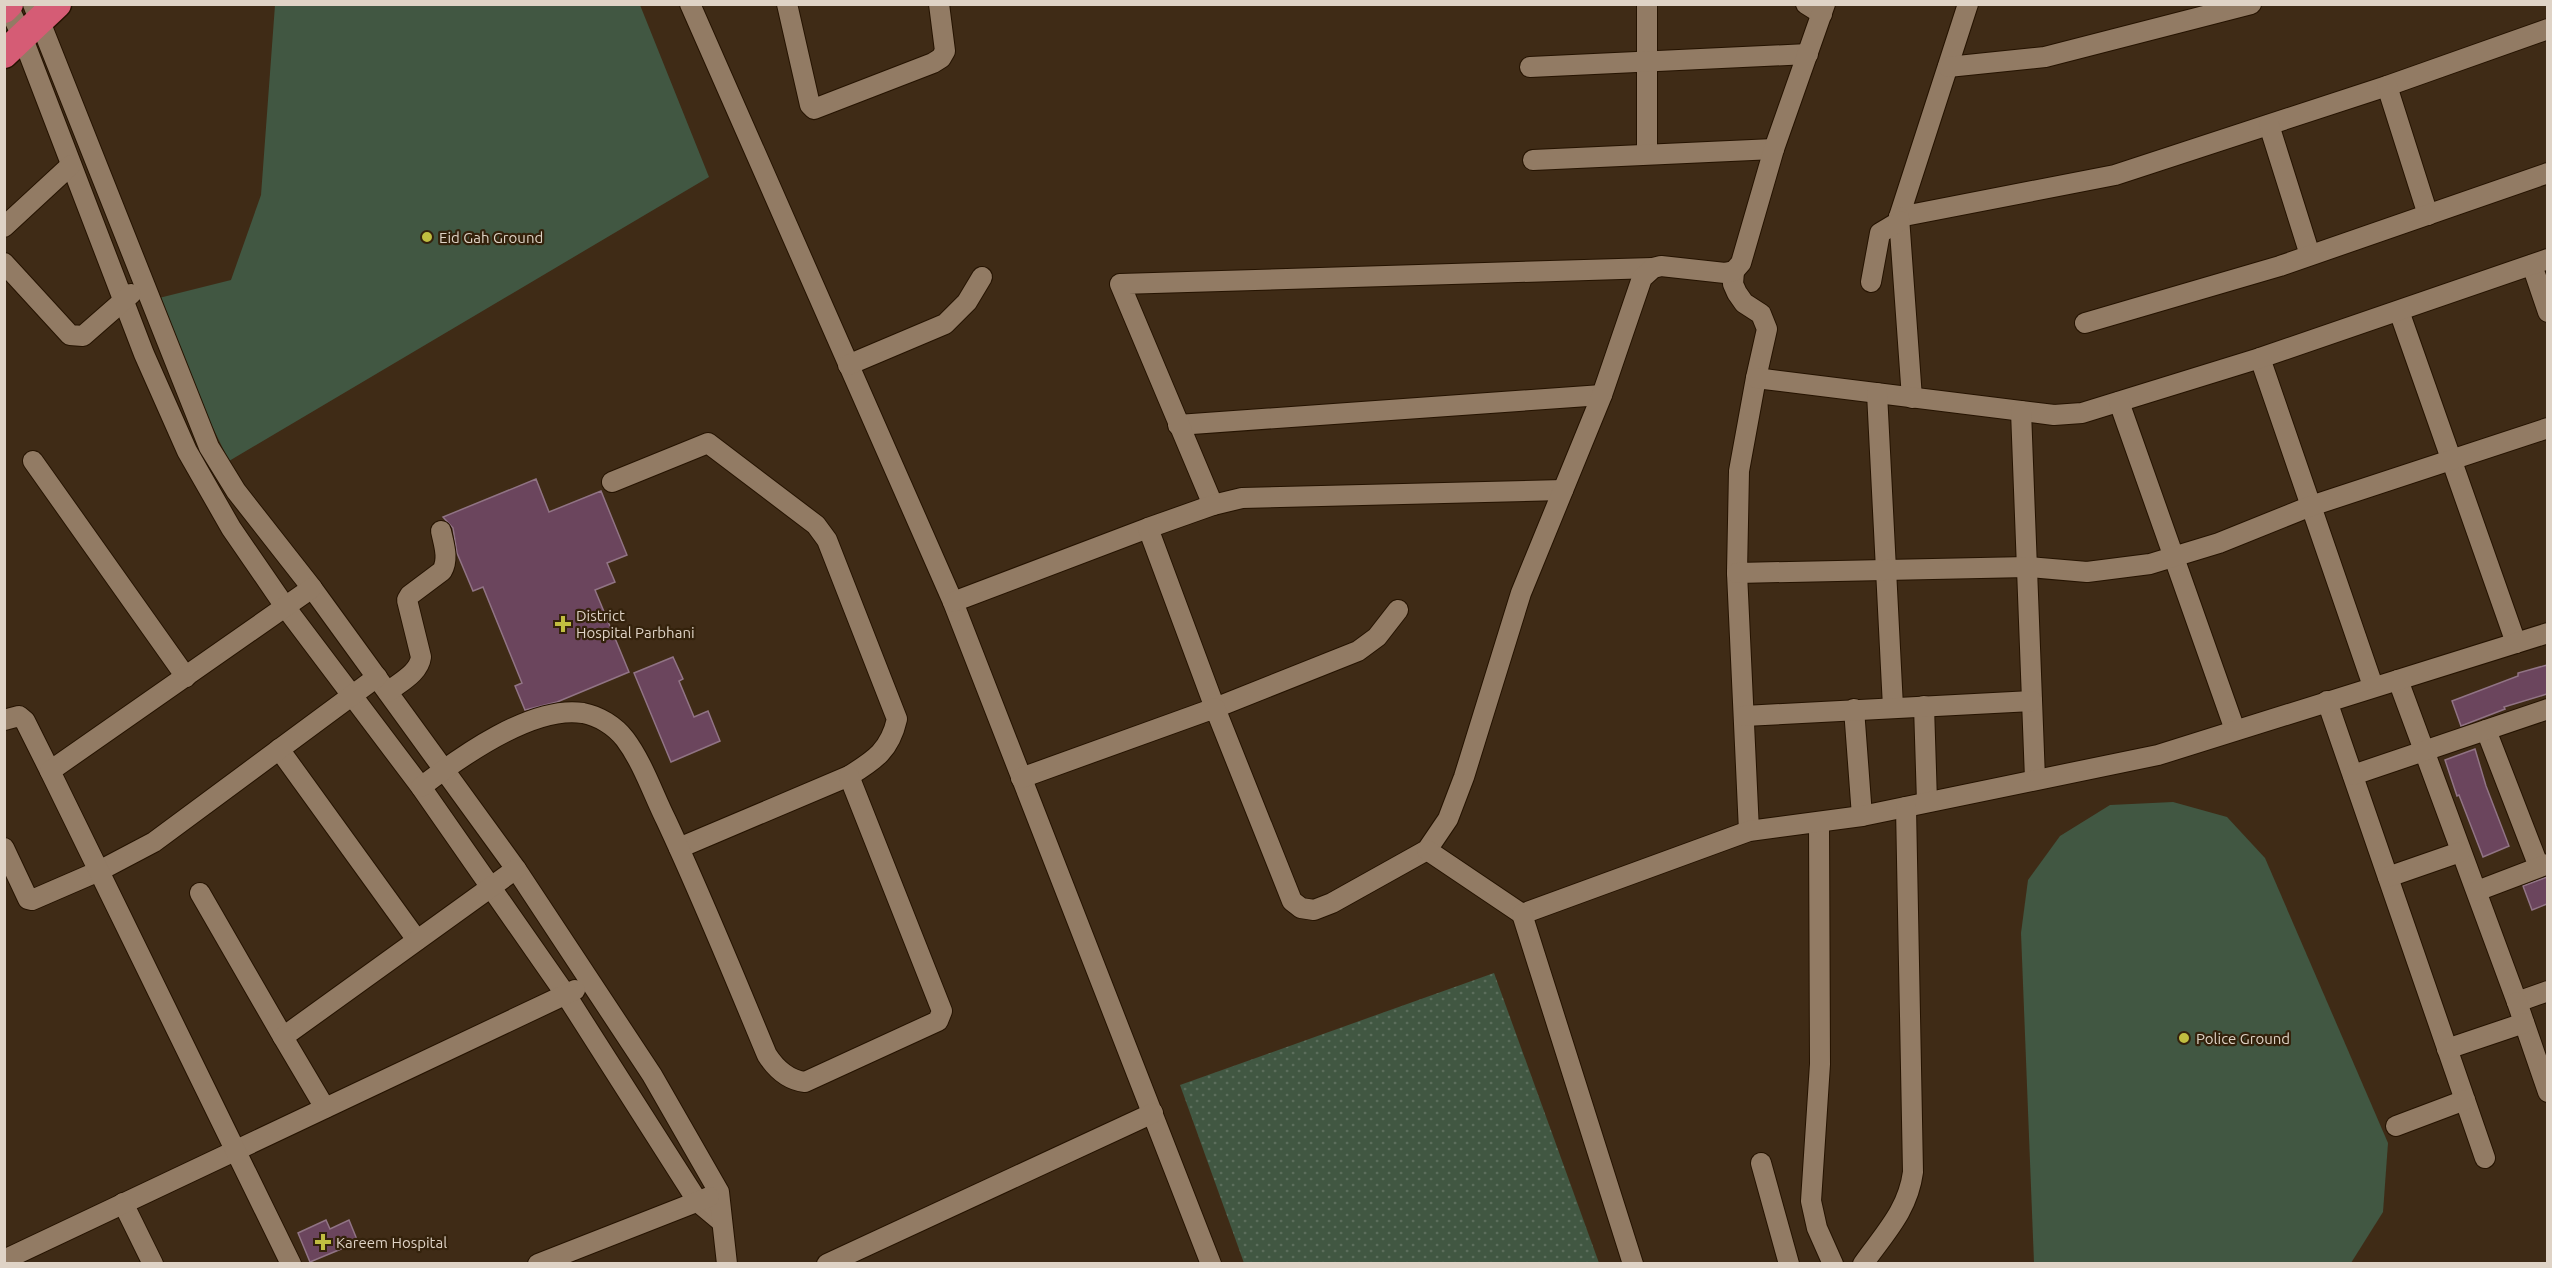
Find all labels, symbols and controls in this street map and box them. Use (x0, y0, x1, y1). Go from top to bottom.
place label: Eid Gah Ground (439, 229, 543, 246)
marker: Eid Gah Ground (420, 230, 434, 244)
place label: District Hospital Parbhani (576, 607, 695, 641)
marker: District Hospital Parbhani (554, 615, 572, 633)
place label: Police Ground (2196, 1030, 2290, 1047)
marker: Police Ground (2177, 1031, 2191, 1045)
marker: Kareem Hospital (314, 1233, 332, 1251)
place label: Kareem Hospital (336, 1234, 447, 1251)

